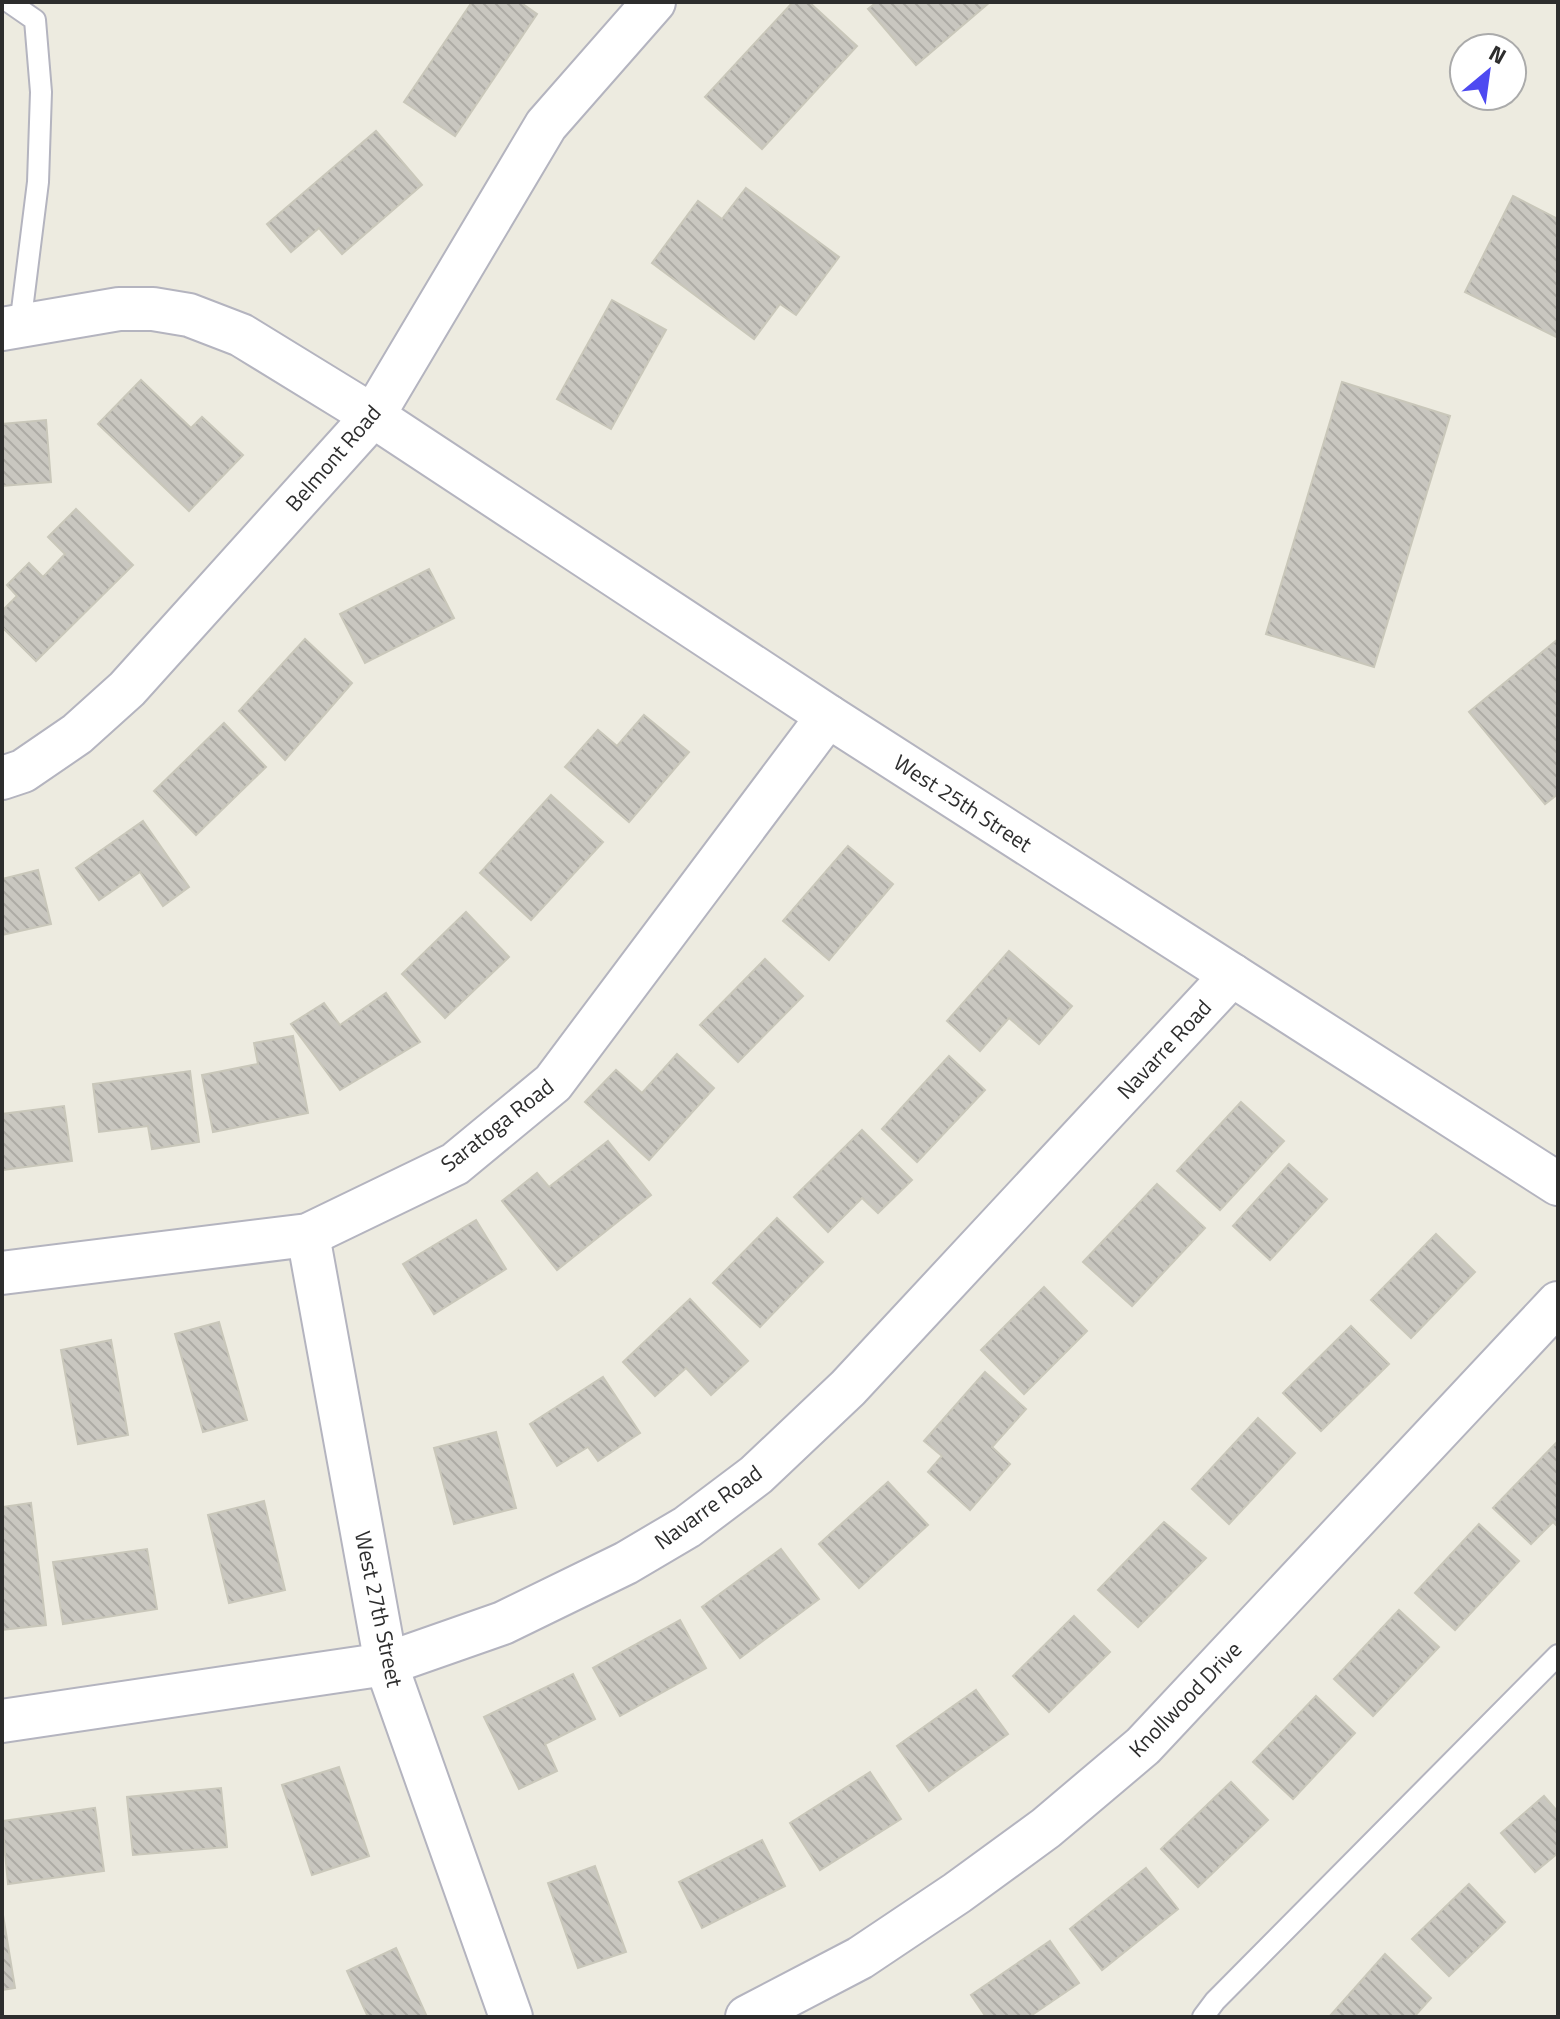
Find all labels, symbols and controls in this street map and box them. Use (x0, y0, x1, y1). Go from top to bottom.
north arrow (1448, 32, 1528, 112)
text: N (1483, 36, 1513, 73)
street label: Belmont Road (277, 397, 389, 519)
street label: West 25th Street (887, 746, 1039, 861)
street label: Navarre Road (1109, 991, 1219, 1107)
street label: Saratoga Road (433, 1070, 561, 1180)
street label: Navarre Road (647, 1456, 769, 1558)
street label: West 27th Street (346, 1528, 412, 1690)
street label: Knollwood Drive (1120, 1633, 1250, 1765)

